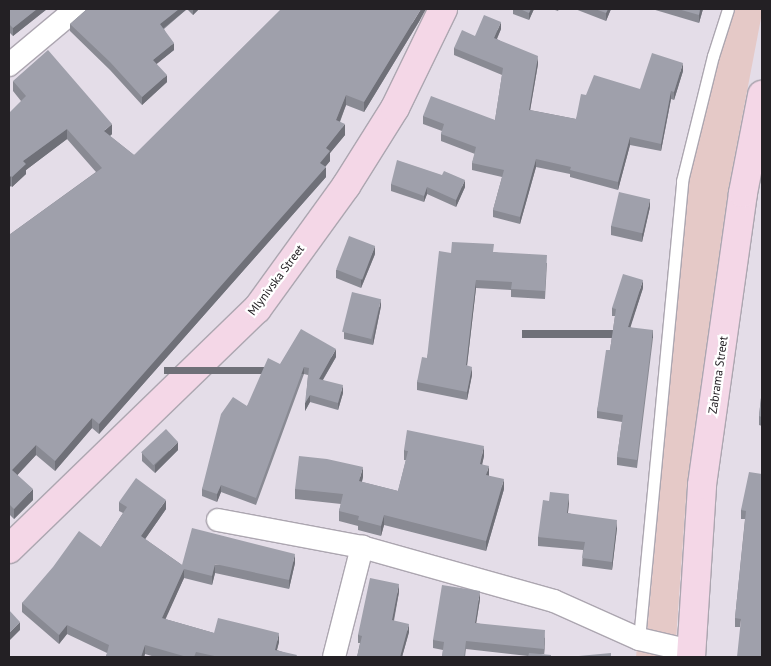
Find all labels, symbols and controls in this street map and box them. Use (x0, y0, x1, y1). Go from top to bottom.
street label: Mlynivska Street (245, 242, 307, 318)
street label: Zabrama Street (705, 335, 731, 415)

